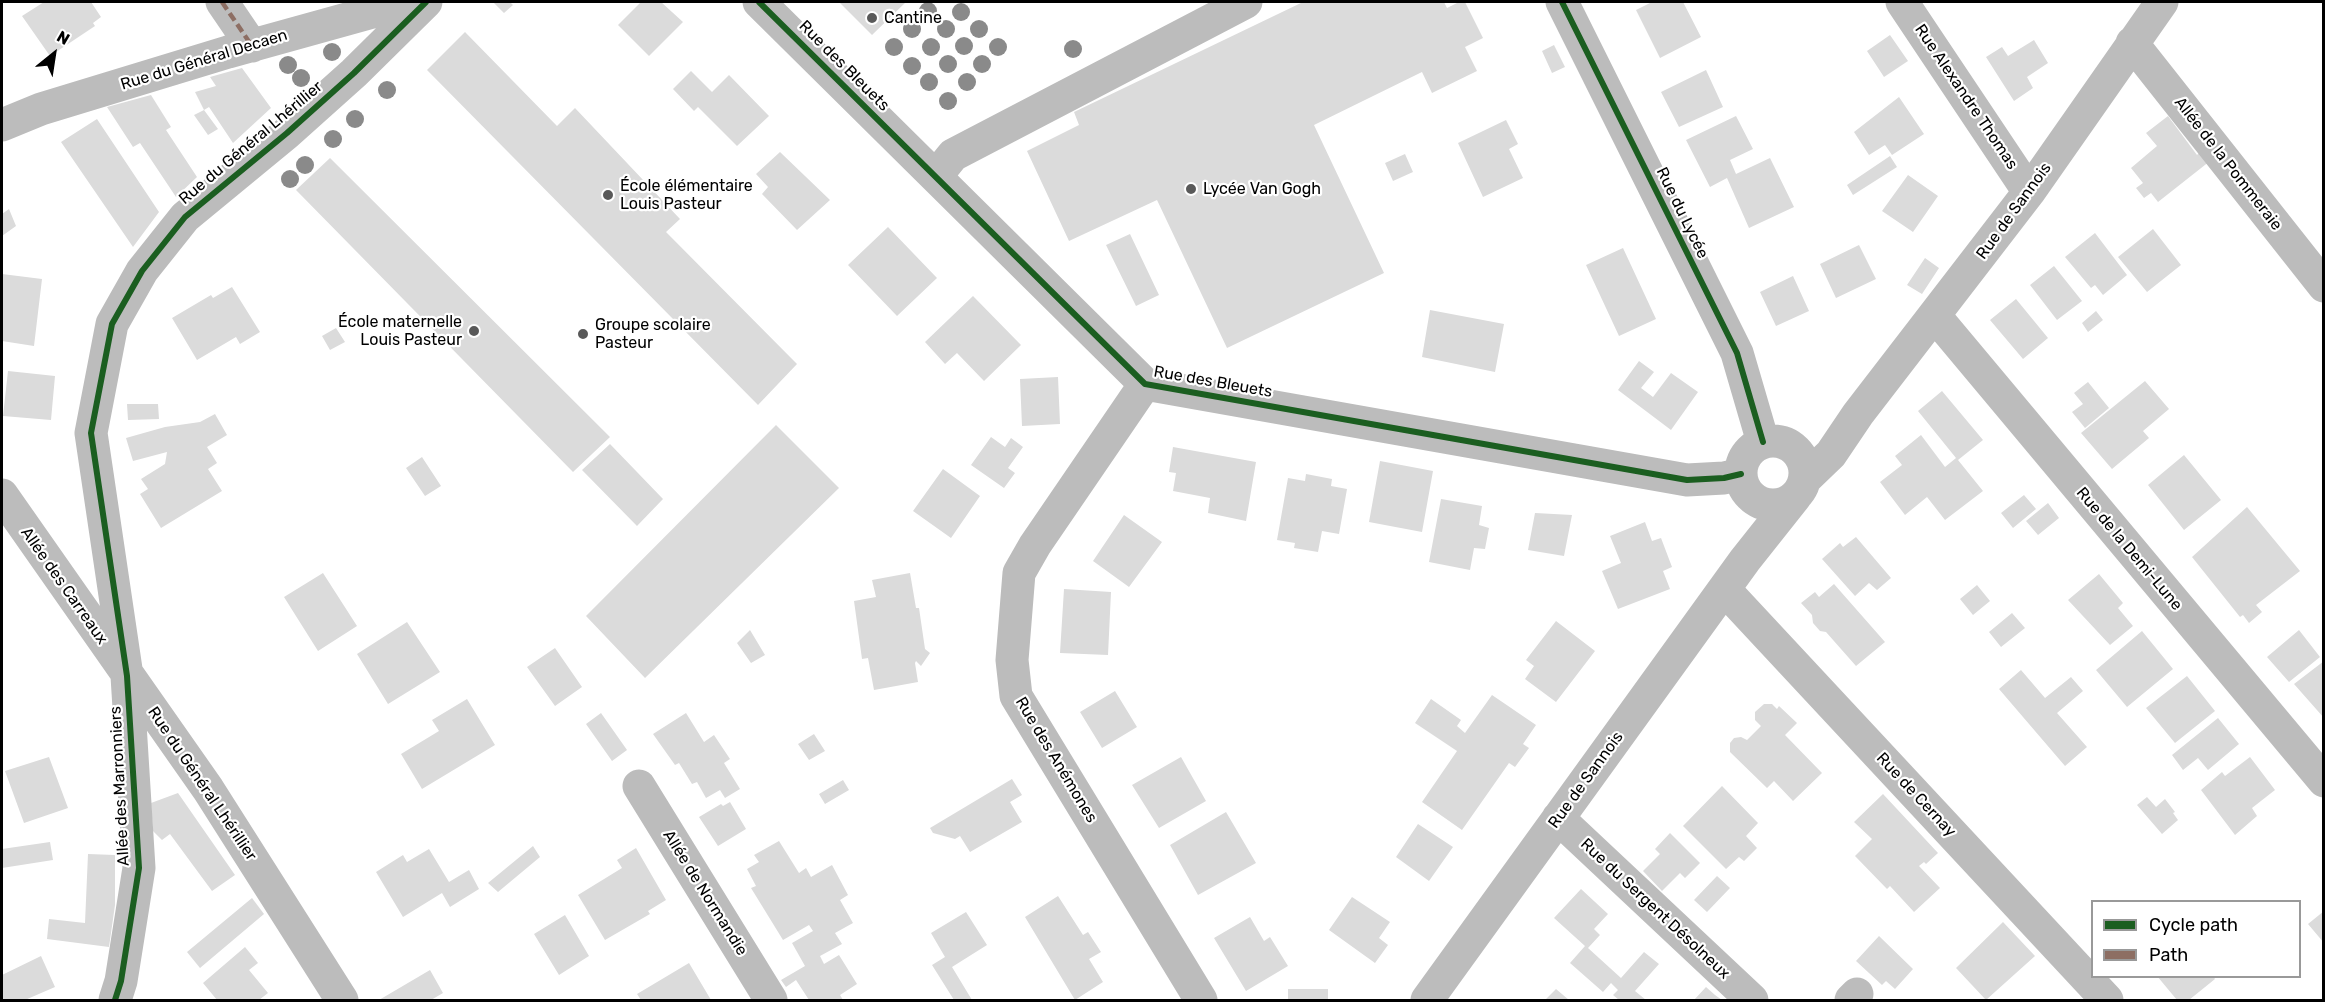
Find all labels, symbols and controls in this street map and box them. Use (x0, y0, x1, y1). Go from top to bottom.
place label: Cantine (884, 8, 942, 28)
marker: Cantine (865, 11, 879, 25)
street label: Rue des Bleuets (795, 17, 893, 115)
street label: Rue Alexandre Thomas (1910, 21, 2022, 173)
north arrow (24, 24, 84, 84)
street label: Rue du Général Decaen (118, 25, 290, 95)
text: N (54, 27, 73, 49)
street label: Rue du Général Lhérillier (175, 77, 327, 209)
street label: Allée de la Pommeraie (2170, 94, 2286, 234)
street label: Rue de Sannois (1972, 159, 2056, 263)
street label: Rue du Lycée (1652, 164, 1712, 262)
place label: École élémentaire Louis Pasteur (620, 176, 753, 214)
place label: Lycée Van Gogh (1203, 179, 1321, 199)
marker: Lycée Van Gogh (1184, 182, 1198, 196)
marker: École élémentaire Louis Pasteur (601, 188, 615, 202)
place label: École maternelle Louis Pasteur (338, 312, 462, 350)
place label: Groupe scolaire Pasteur (595, 315, 711, 353)
marker: École maternelle Louis Pasteur (467, 324, 481, 338)
marker: Groupe scolaire Pasteur (576, 327, 590, 341)
street label: Rue des Bleuets (1152, 362, 1274, 402)
street label: Rue de la Demi-Lune (2072, 484, 2186, 614)
street label: Allée des Carreaux (16, 524, 112, 648)
street label: Rue des Anémones (1011, 694, 1101, 826)
street label: Rue du Général Lhérillier (143, 703, 261, 865)
street label: Allée des Marronniers (106, 706, 134, 866)
street label: Rue de Sannois (1544, 728, 1628, 832)
street label: Rue de Cernay (1872, 749, 1960, 841)
street label: Allée de Normandie (659, 827, 751, 959)
street label: Rue du Sergent Désolneux (1576, 835, 1734, 983)
legend (2091, 900, 2301, 978)
text: Cycle path (2149, 914, 2238, 936)
text: Path (2149, 944, 2188, 966)

